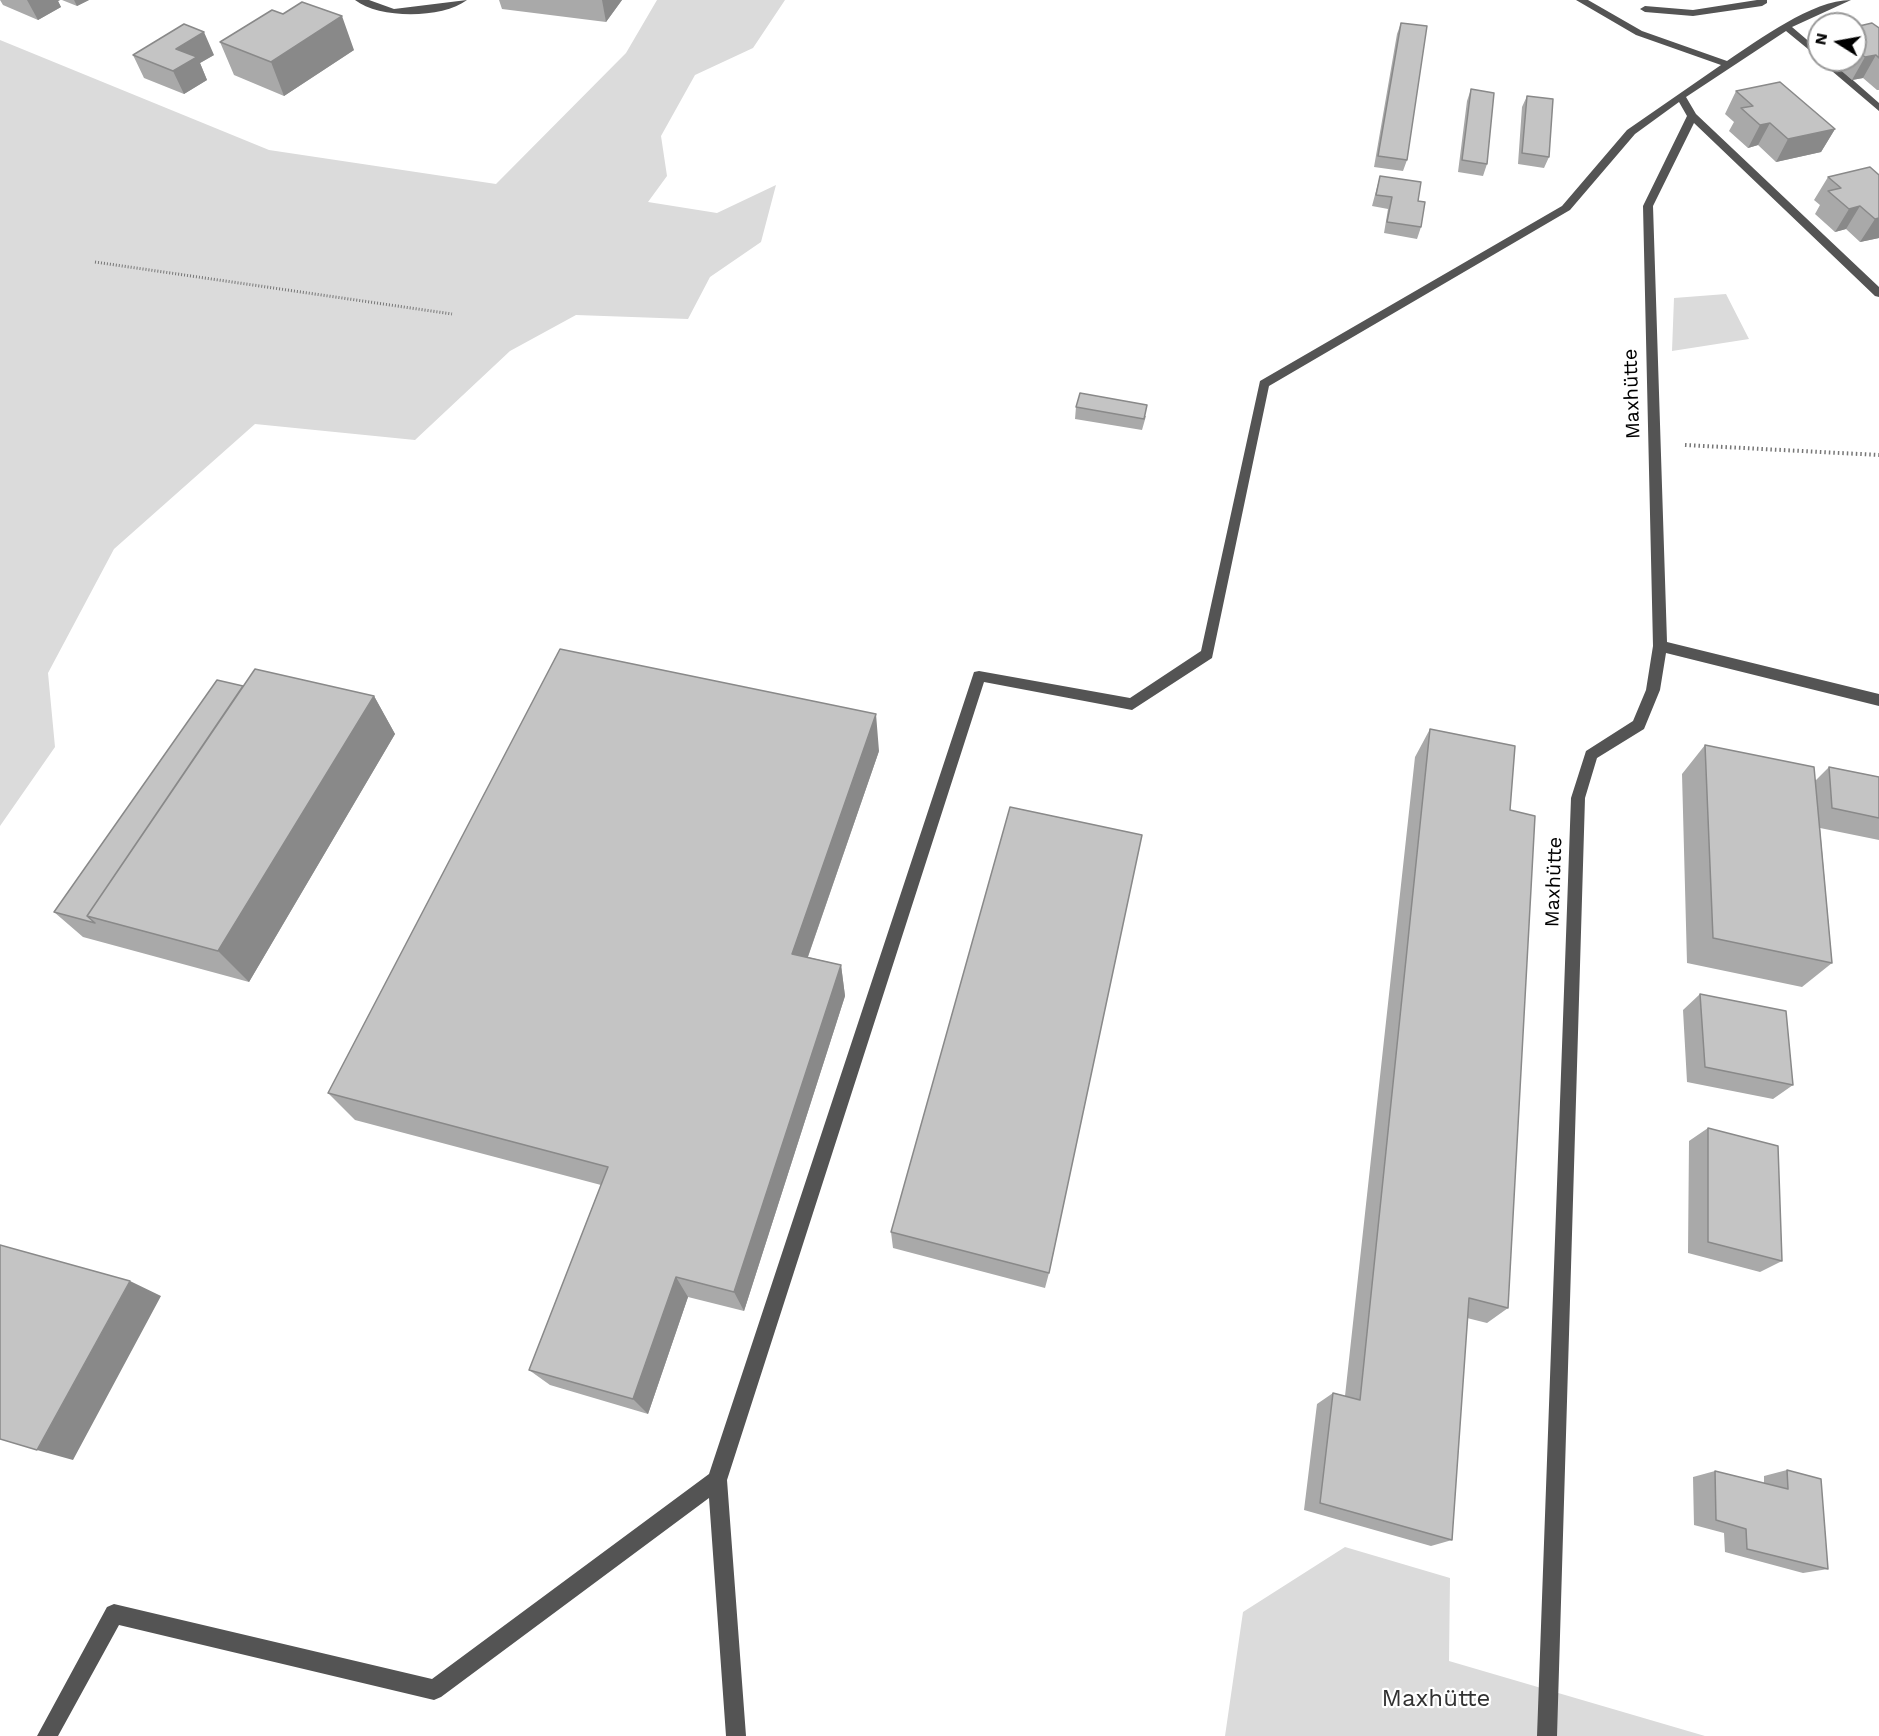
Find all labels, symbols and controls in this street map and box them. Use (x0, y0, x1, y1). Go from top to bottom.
north arrow (1807, 12, 1867, 72)
text: N (1810, 31, 1831, 46)
street label: Maxhütte (1618, 348, 1646, 440)
street label: Maxhütte (1540, 836, 1568, 928)
park label: Maxhütte (1382, 1685, 1490, 1713)

